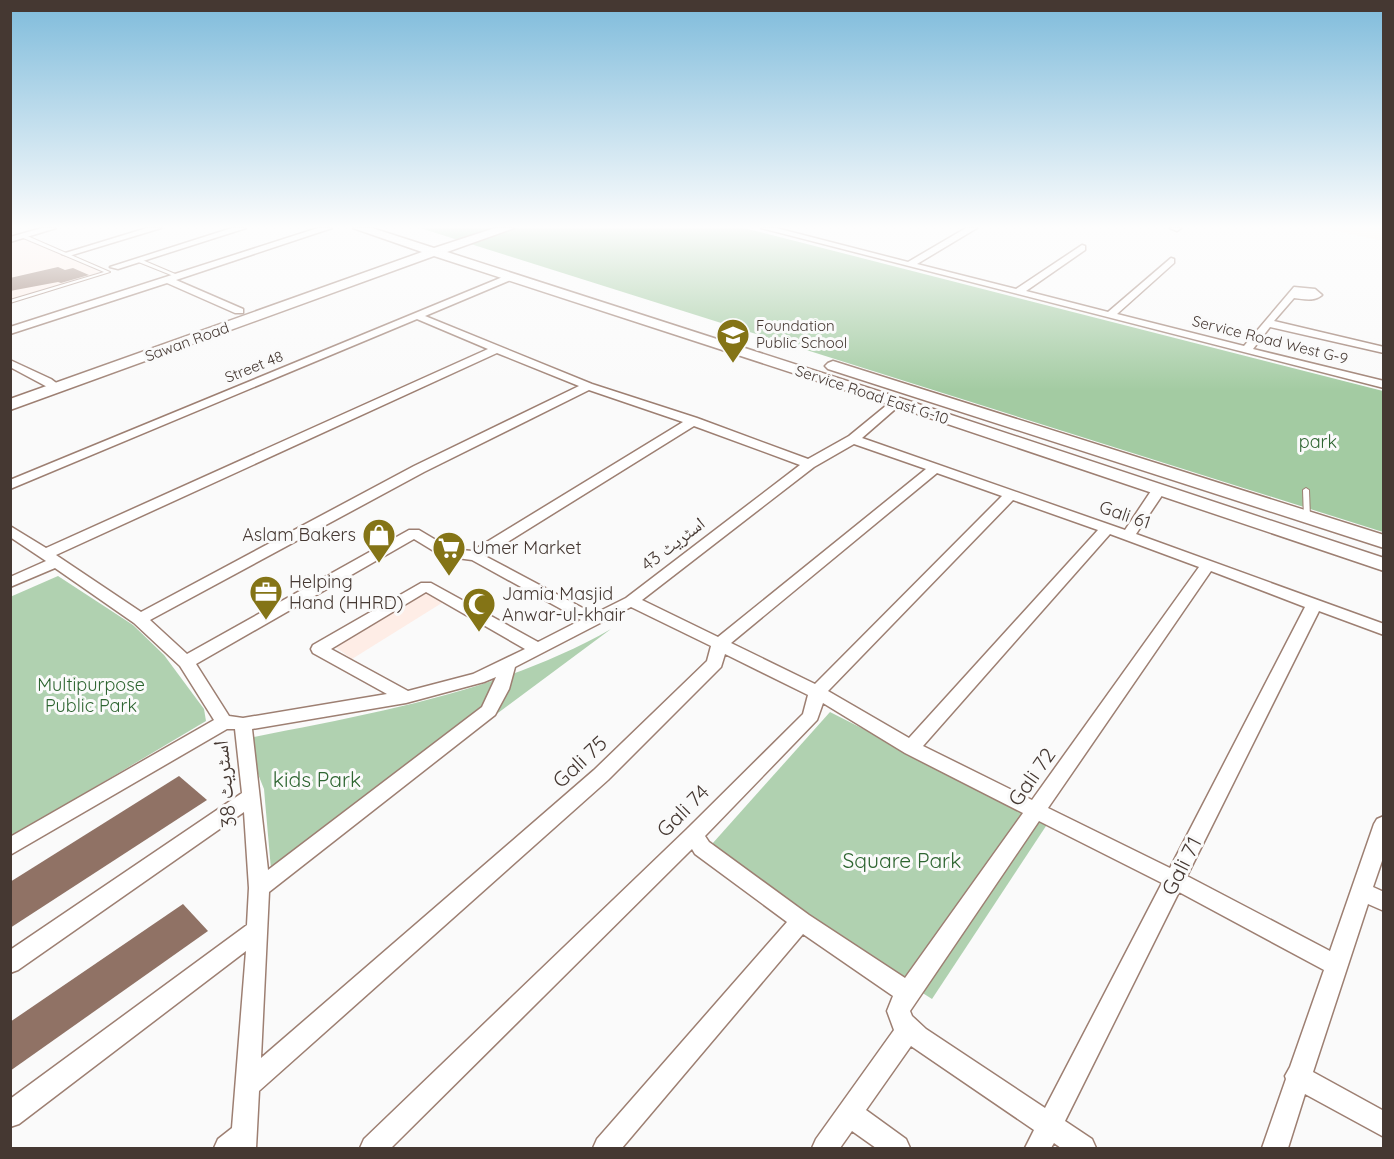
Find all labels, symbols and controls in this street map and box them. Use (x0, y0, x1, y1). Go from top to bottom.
street label: Service Road West G-9 (1190, 311, 1350, 368)
place label: Foundation Public School (756, 316, 847, 352)
school or university icon: Foundation Public School (715, 317, 751, 364)
street label: Sawan Road (142, 318, 231, 365)
street label: Street 48 (222, 346, 286, 387)
street label: Service Road East G-10 (793, 361, 951, 428)
park label: park (1299, 430, 1337, 453)
street label: Gali 61 (1096, 495, 1154, 534)
street label: اسٹریٹ 43 (636, 512, 709, 576)
shop icon: Aslam Bakers (361, 517, 397, 564)
place label: Aslam Bakers (242, 523, 356, 546)
supermarket icon: Umer Market (431, 530, 467, 577)
place label: Umer Market (472, 536, 582, 559)
place label: Helping Hand (HHRD) (289, 570, 403, 614)
office icon: Helping Hand (HHRD) (248, 574, 284, 621)
place label: Jamia Masjid Anwar-ul-khair (502, 582, 625, 626)
mosque icon: Jamia Masjid Anwar-ul-khair (461, 586, 497, 633)
park label: Multipurpose Public Park (37, 673, 145, 717)
street label: Gali 75 (547, 730, 612, 793)
street label: اسٹریٹ 38 (207, 739, 241, 829)
street label: Gali 72 (1002, 742, 1060, 811)
park label: kids Park (273, 766, 361, 792)
street label: Gali 74 (651, 779, 714, 842)
street label: Gali 71 (1155, 832, 1207, 899)
park label: Square Park (843, 847, 961, 873)

